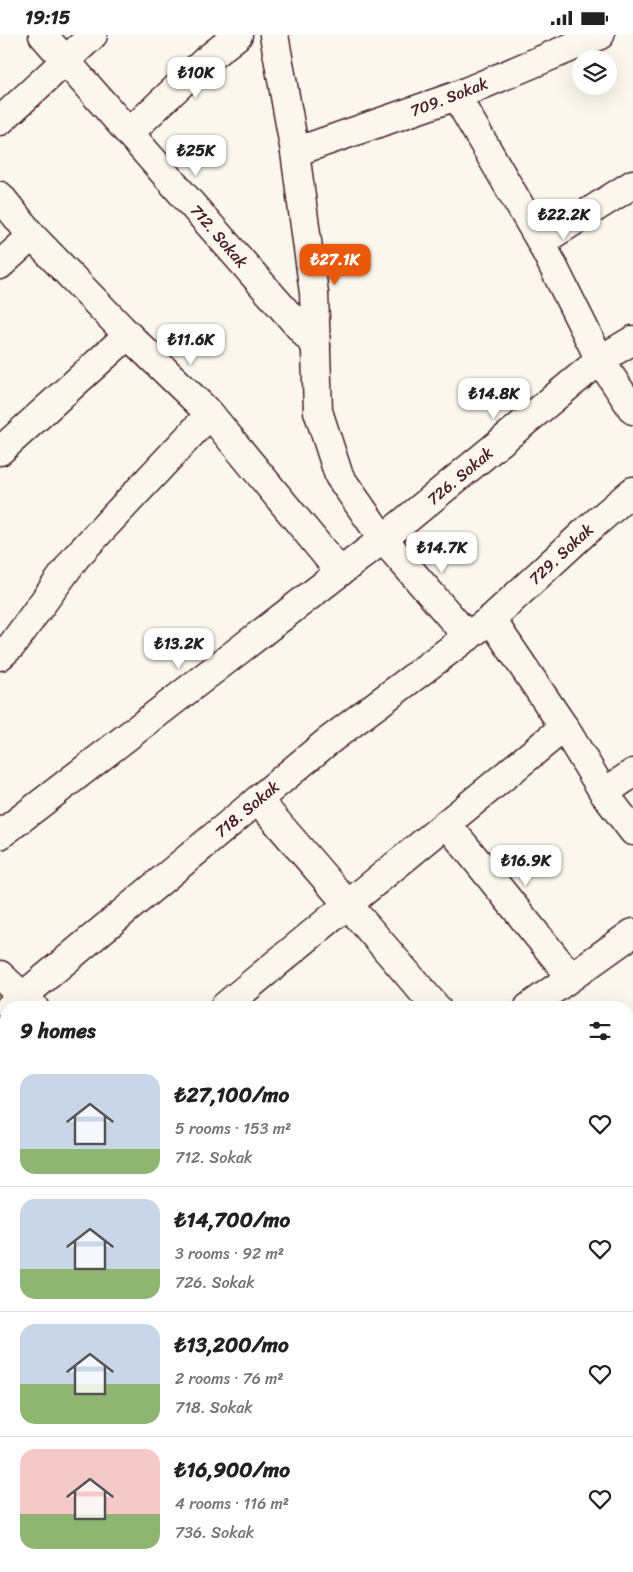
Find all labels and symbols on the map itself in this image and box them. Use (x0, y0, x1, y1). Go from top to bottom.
pin: ₺10K (166, 57, 226, 99)
street label: 709. Sokak (406, 69, 493, 125)
pin: ₺25K (166, 135, 226, 177)
street label: 712. Sokak (183, 197, 256, 275)
pin: ₺22.2K (523, 199, 605, 241)
pin: ₺27.1K (294, 243, 376, 286)
pin: ₺11.6K (150, 323, 232, 366)
pin: ₺14.8K (453, 377, 535, 420)
street label: 726. Sokak (420, 439, 500, 513)
street label: 729. Sokak (522, 516, 601, 592)
pin: ₺14.7K (401, 531, 483, 574)
pin: ₺13.2K (138, 627, 220, 670)
street label: 718. Sokak (208, 773, 287, 845)
pin: ₺16.9K (485, 845, 567, 887)

